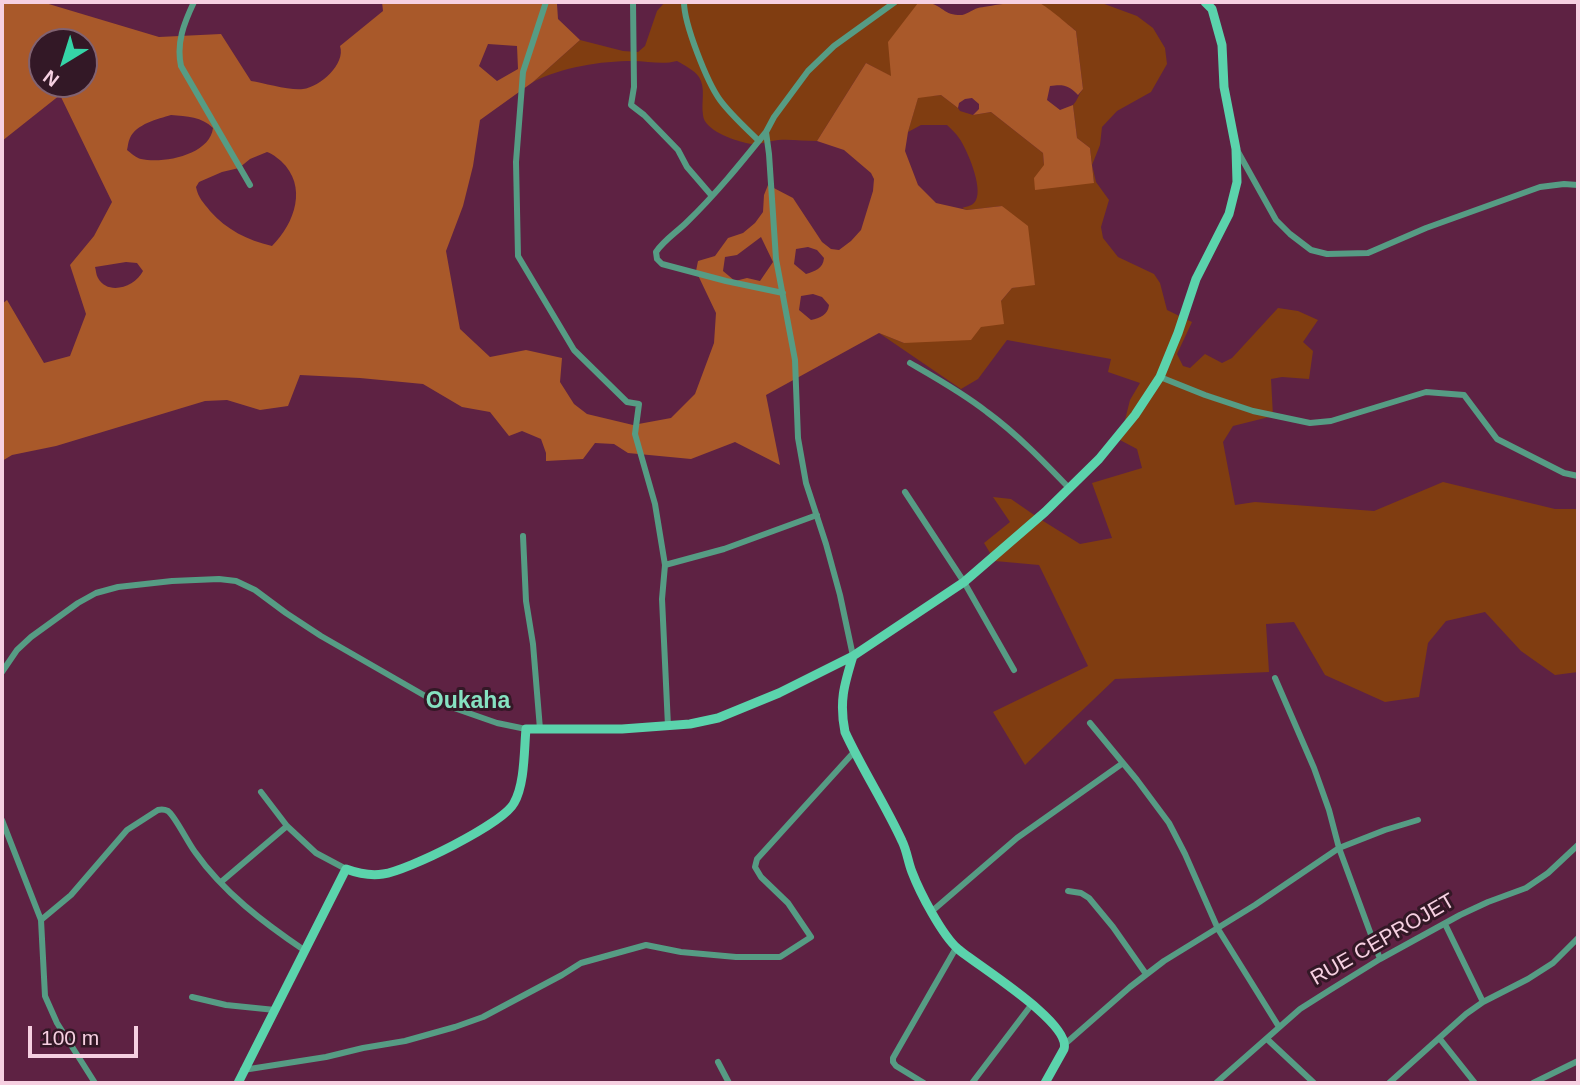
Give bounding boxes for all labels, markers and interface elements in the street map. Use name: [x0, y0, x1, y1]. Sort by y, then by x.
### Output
north arrow: [28, 28, 98, 98]
text: N: [39, 66, 63, 91]
district label: Oukaha: [426, 688, 510, 716]
street label: RUE CEPROJET: [1306, 889, 1460, 991]
scale bar: [32, 1012, 142, 1056]
text: 100 m: [41, 1026, 99, 1049]

